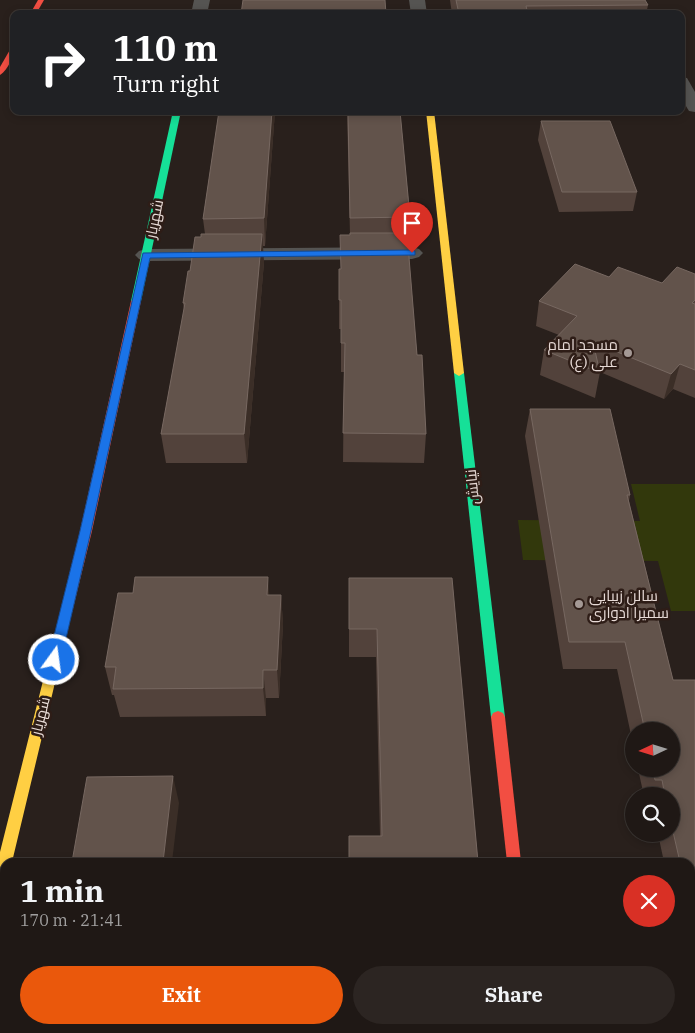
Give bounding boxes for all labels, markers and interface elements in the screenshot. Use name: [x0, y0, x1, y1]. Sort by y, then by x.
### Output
text: 110 m: [113, 25, 218, 71]
icon: right: [30, 30, 95, 95]
text: Turn right: [113, 69, 220, 98]
street label: شهریار: [140, 198, 168, 241]
pin: [391, 202, 433, 253]
icon: arrive: [398, 209, 426, 237]
place label: مسجد امام علی (ع): [547, 335, 618, 373]
marker: مسجد امام علی (ع): [622, 347, 634, 359]
street label: نیایش: [461, 468, 484, 506]
place label: سالن زیبایی سمیرا ادواری: [589, 586, 669, 623]
marker: سالن زیبایی سمیرا ادواری: [573, 598, 585, 610]
position arrow: [27, 633, 79, 685]
street label: شهریار: [26, 695, 55, 739]
north arrow: [625, 722, 680, 778]
map controls: [625, 722, 680, 842]
button: search: [625, 787, 680, 842]
text: 1 min: [20, 871, 104, 910]
button: close: [623, 875, 675, 927]
text: 170 m · 21:41: [20, 910, 123, 930]
button: Exit: [20, 966, 343, 1024]
button: Share: [353, 966, 675, 1024]

